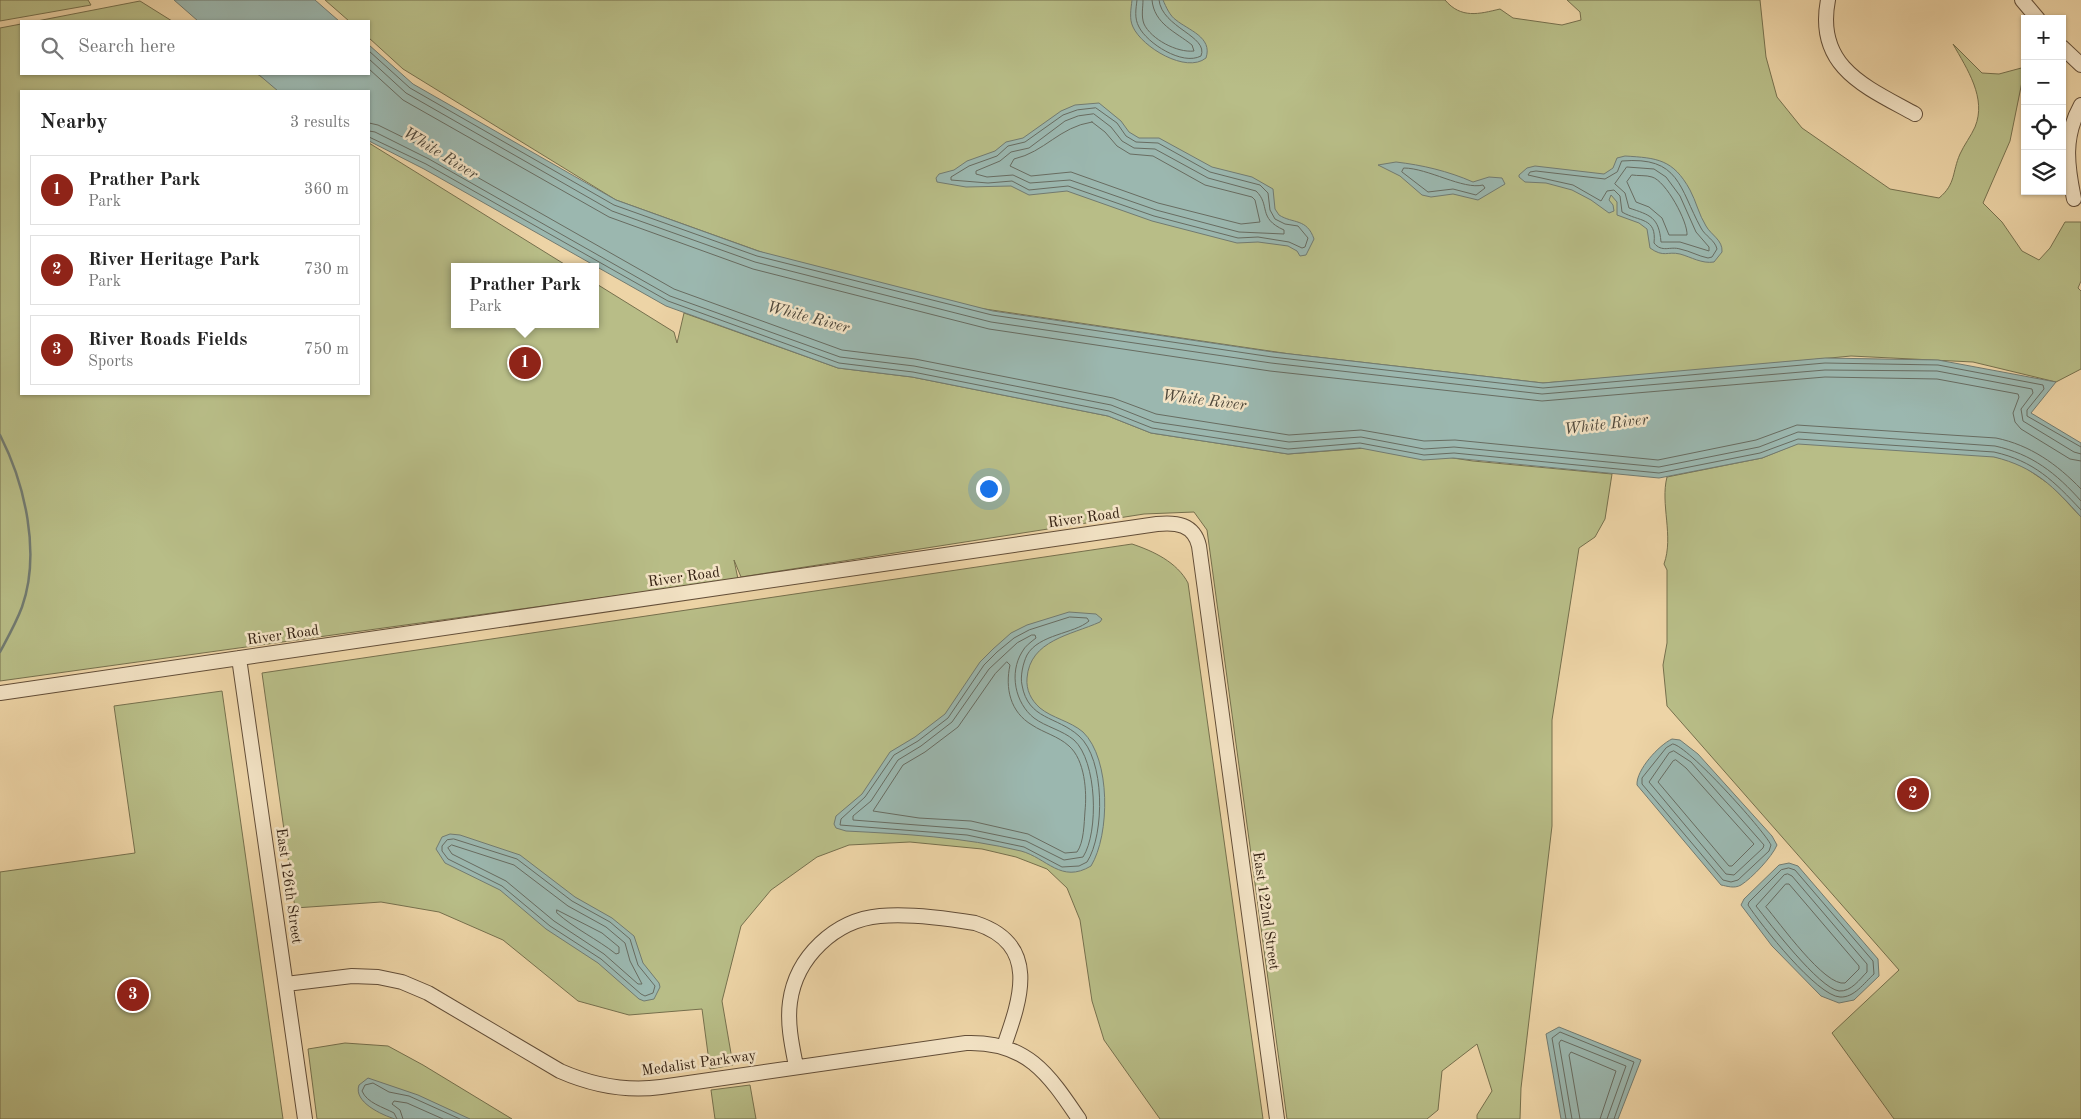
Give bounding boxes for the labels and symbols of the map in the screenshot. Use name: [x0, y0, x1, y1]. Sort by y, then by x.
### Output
water label: White River: [400, 125, 481, 184]
water label: White River: [765, 299, 852, 337]
pin: 1: [509, 344, 541, 382]
water label: White River: [1161, 388, 1248, 414]
water label: White River: [1563, 412, 1650, 438]
your location: [976, 476, 1002, 502]
street label: River Road: [1047, 506, 1121, 531]
street label: River Road: [647, 565, 721, 590]
street label: River Road: [246, 623, 320, 648]
pin: 2: [1897, 775, 1929, 813]
street label: East 126th Street: [272, 827, 304, 945]
street label: East 122nd Street: [1249, 851, 1281, 971]
pin: 3: [117, 976, 149, 1014]
street label: Medalist Parkway: [641, 1048, 758, 1079]

